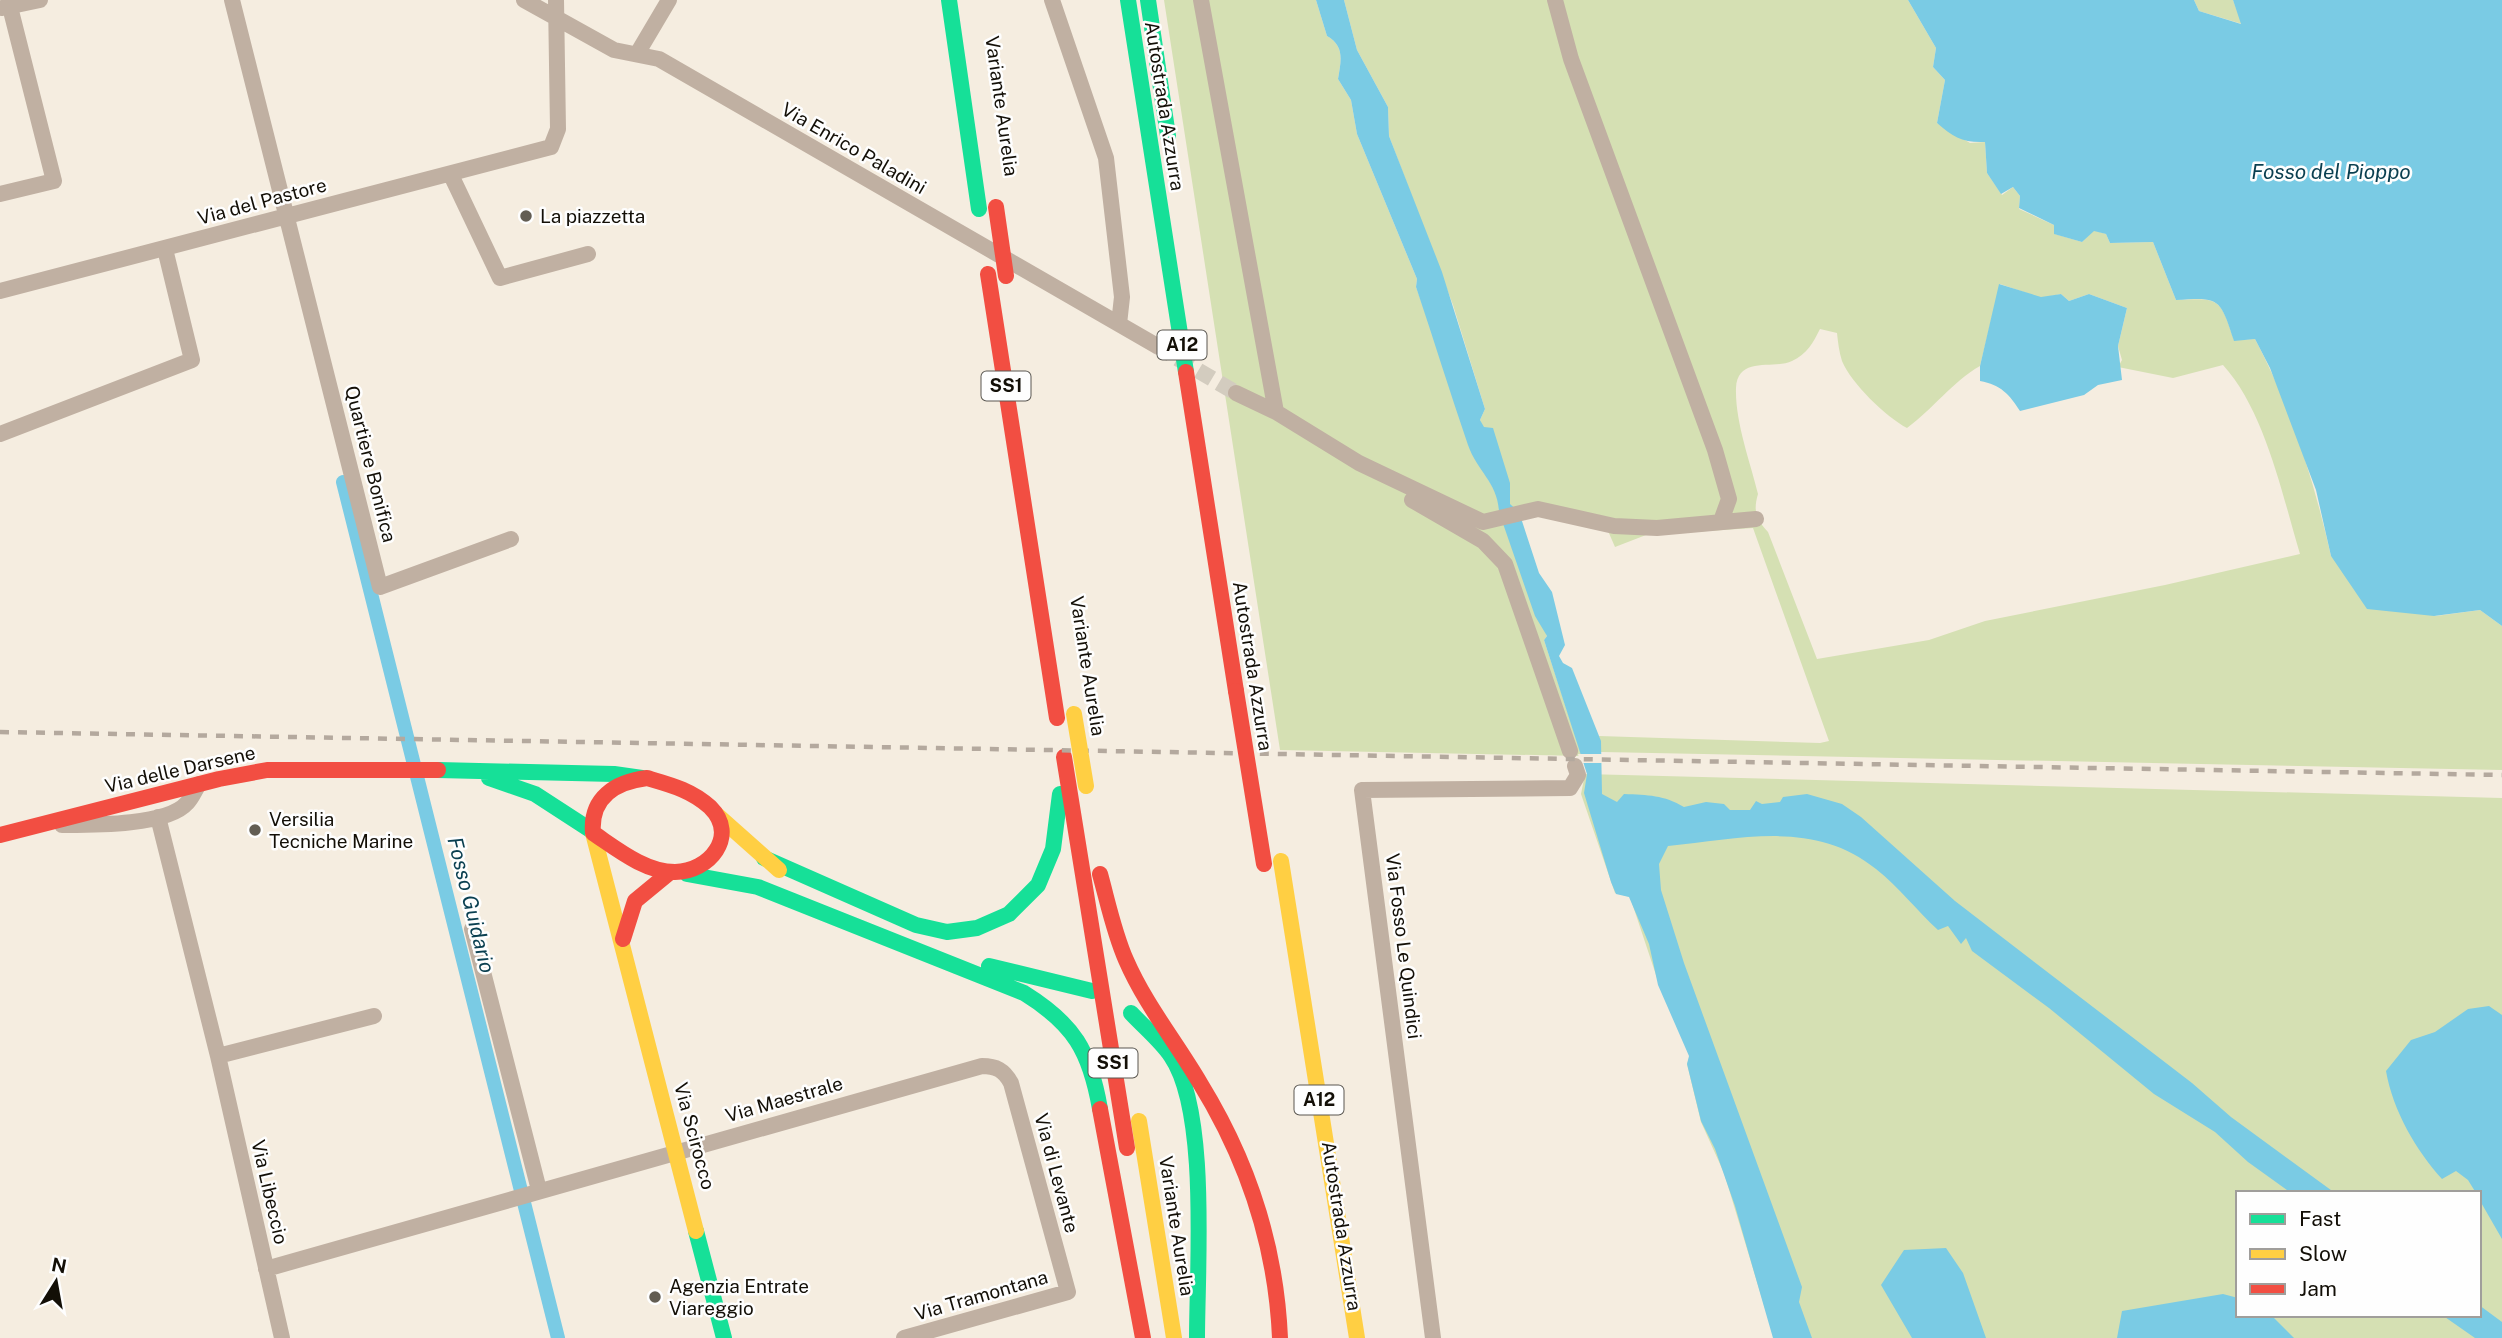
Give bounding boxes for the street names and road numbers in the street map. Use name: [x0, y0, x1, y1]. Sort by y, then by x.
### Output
street label: Autostrada Azzurra: [1141, 20, 1189, 192]
street label: Variante Aurelia: [981, 34, 1023, 178]
street label: Via Enrico Paladini: [778, 98, 930, 198]
street label: Via del Pastore: [195, 173, 329, 229]
road number: A12: [1158, 330, 1206, 360]
road number: SS1: [982, 372, 1030, 400]
street label: Quartiere Bonifica: [341, 384, 401, 544]
street label: Autostrada Azzurra: [1229, 580, 1277, 752]
street label: Variante Aurelia: [1066, 594, 1110, 738]
street label: Via delle Darsene: [103, 741, 257, 797]
street label: Via Fosso Le Quindici: [1382, 852, 1426, 1040]
road number: SS1: [1088, 1048, 1138, 1078]
street label: Via Maestrale: [723, 1072, 845, 1126]
street label: Via Scirocco: [670, 1080, 720, 1192]
road number: A12: [1294, 1086, 1344, 1114]
street label: Via di Levante: [1031, 1111, 1083, 1235]
street label: Via Libeccio: [247, 1138, 293, 1246]
street label: Autostrada Azzurra: [1318, 1140, 1366, 1312]
street label: Variante Aurelia: [1155, 1154, 1199, 1298]
street label: Via Tramontana: [912, 1265, 1050, 1325]

